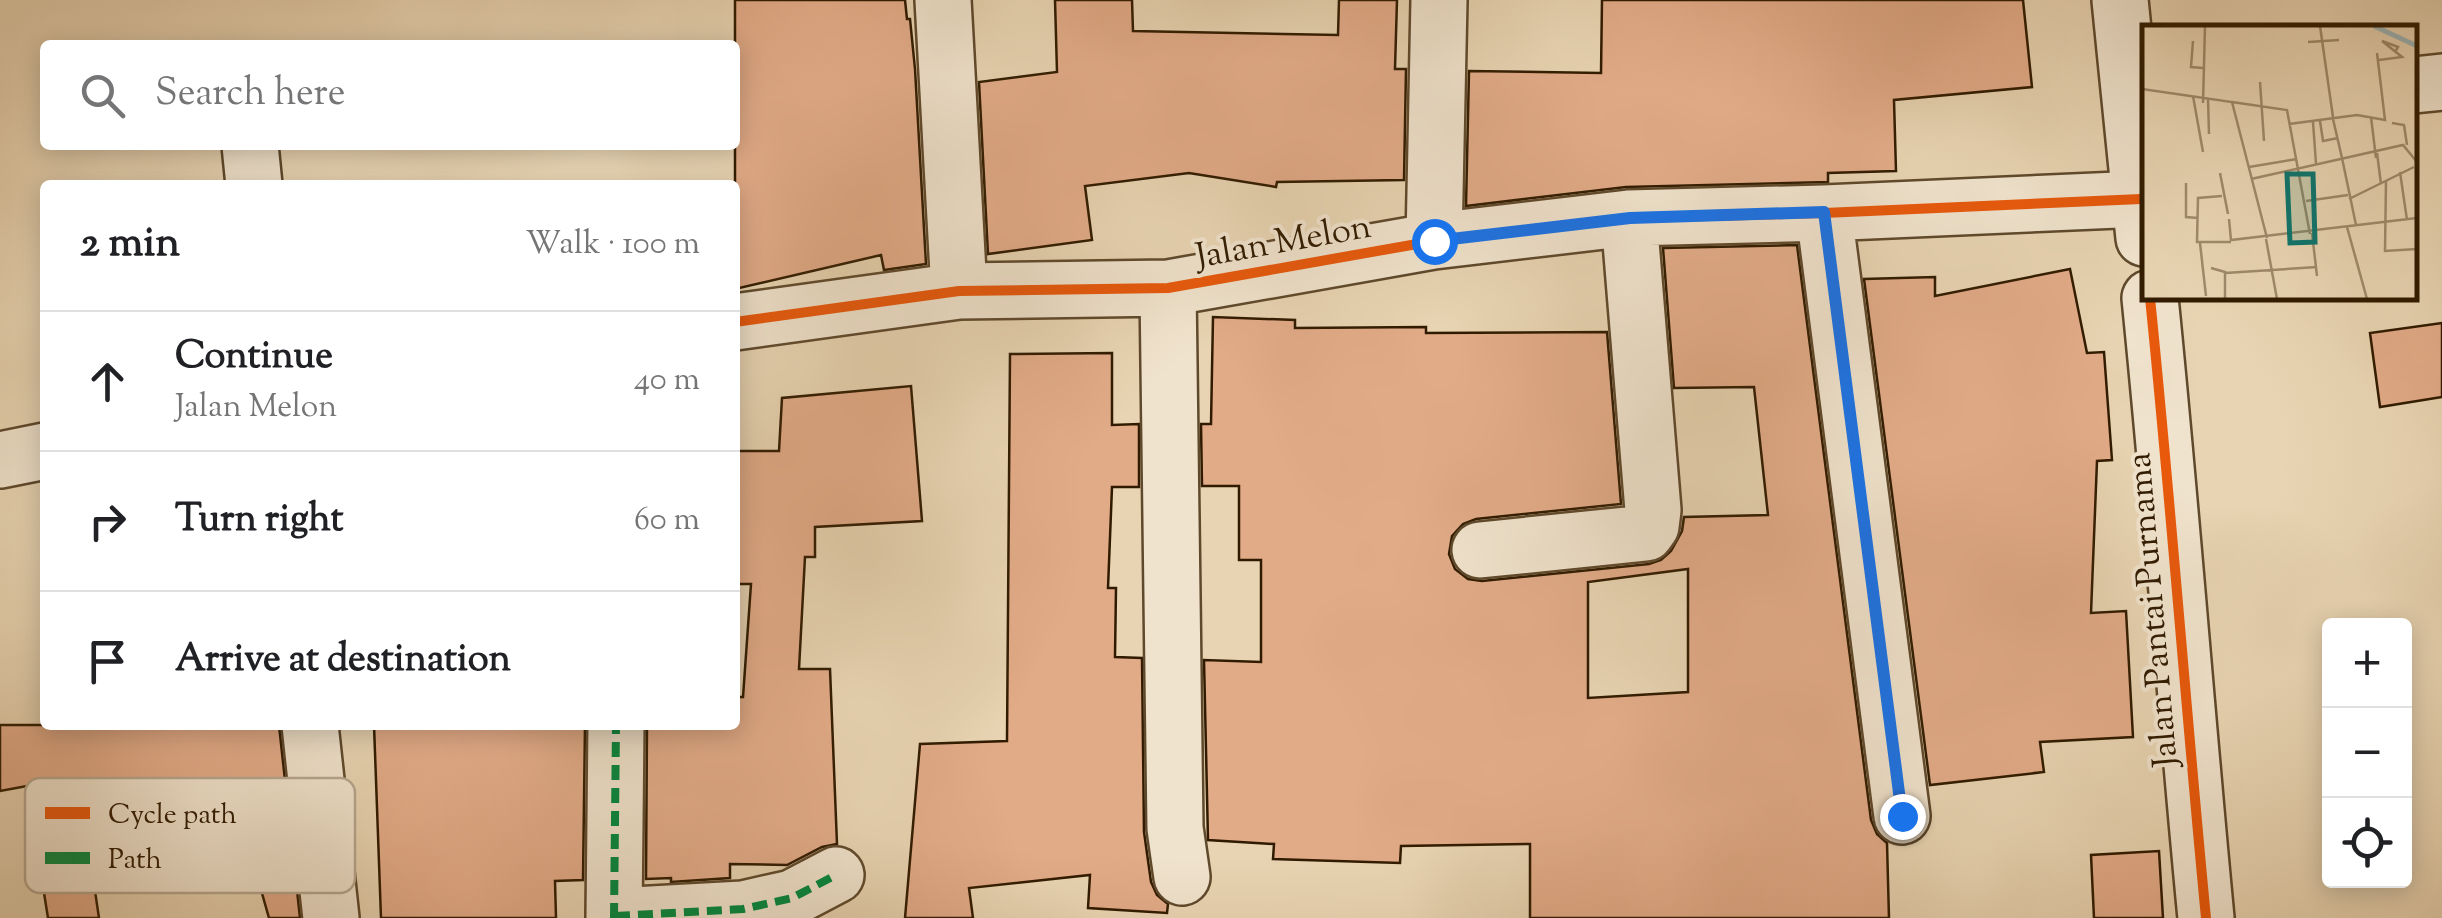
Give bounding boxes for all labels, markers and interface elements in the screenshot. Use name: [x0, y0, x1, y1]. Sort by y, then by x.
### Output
inset map: [2142, 25, 2417, 300]
search box: [40, 40, 740, 150]
icon: search: [75, 68, 130, 123]
text: Search here: [155, 68, 346, 122]
street label: Jalan Melon: [1190, 203, 1375, 284]
text: 2 min: [80, 215, 180, 275]
route start: [1412, 219, 1458, 265]
text: Walk · 100 m: [526, 222, 700, 268]
text: Continue: [175, 331, 333, 385]
icon: ahead: [80, 354, 135, 409]
text: 40 m: [634, 358, 700, 404]
text: Jalan Melon: [175, 385, 337, 431]
street label: Jalan Pantai Purnama: [2115, 450, 2194, 771]
icon: right: [80, 494, 135, 549]
text: Turn right: [175, 494, 343, 548]
text: 60 m: [634, 498, 700, 544]
map controls: [2322, 618, 2412, 888]
button: +: [2322, 618, 2412, 708]
icon: arrive: [80, 634, 135, 689]
text: Arrive at destination: [175, 634, 511, 688]
button: −: [2322, 708, 2412, 798]
legend: [25, 778, 355, 893]
route end: [1880, 794, 1926, 840]
text: Cycle path: [108, 796, 237, 836]
button: locate: [2322, 798, 2412, 888]
text: Path: [108, 841, 162, 881]

